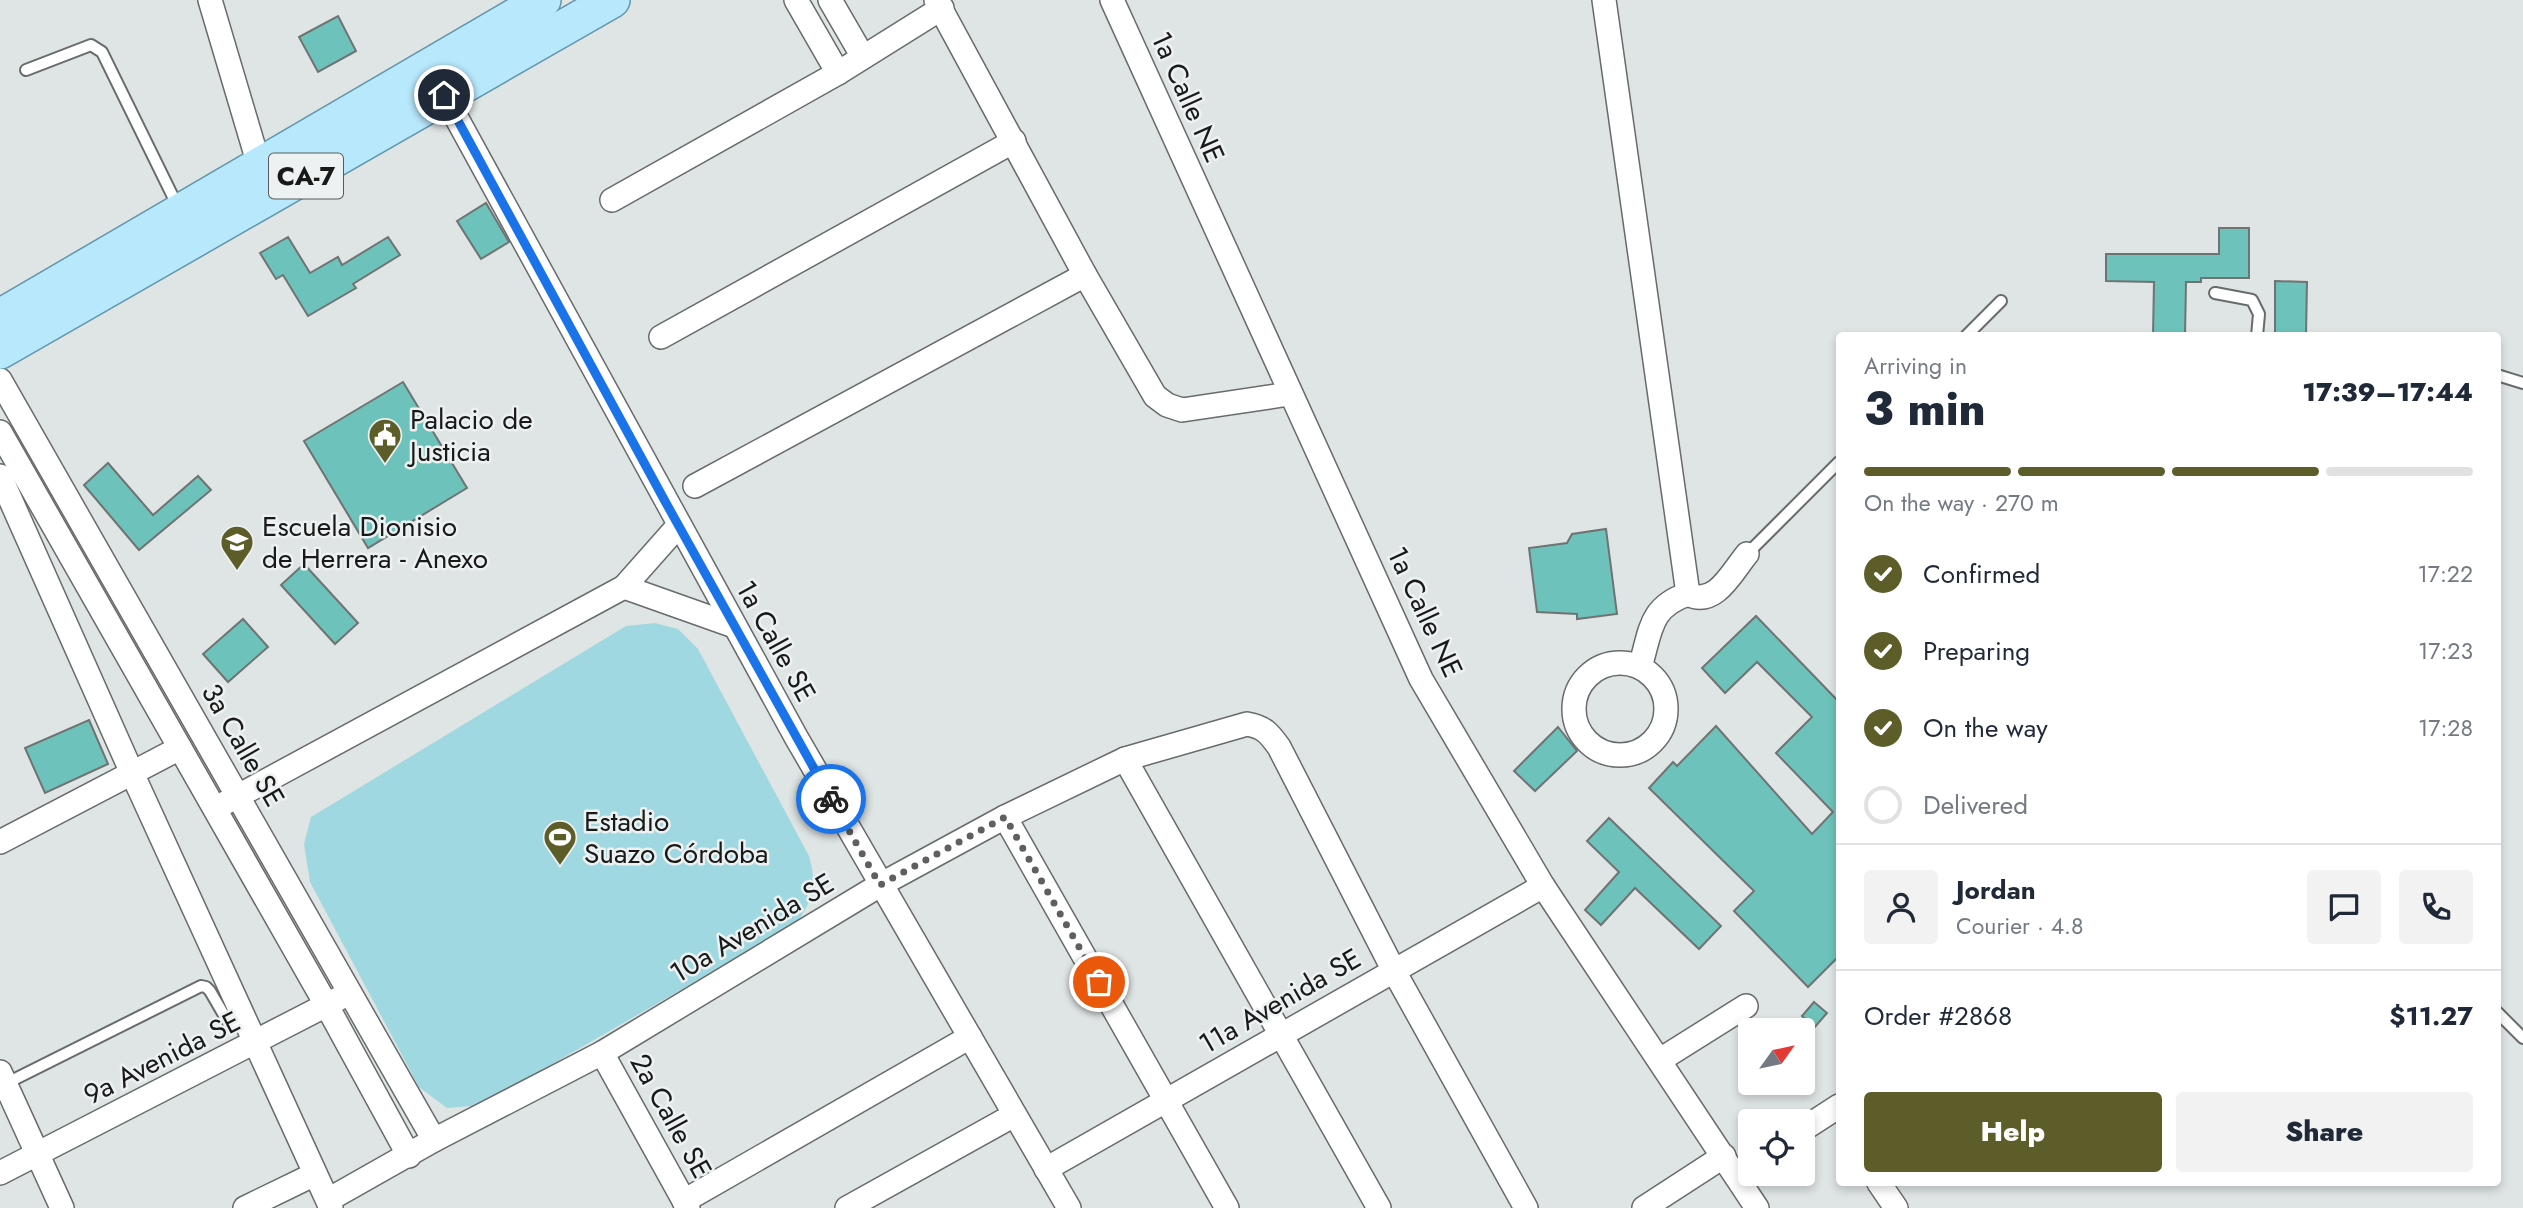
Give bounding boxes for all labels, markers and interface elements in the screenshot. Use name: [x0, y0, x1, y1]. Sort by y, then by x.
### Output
street label: 1a Calle NE: [1141, 25, 1235, 169]
pin: [414, 65, 474, 125]
icon: home: [425, 76, 463, 114]
road number: CA-7: [269, 154, 343, 198]
text: Arriving in: [1864, 349, 1967, 383]
text: 17:39–17:44: [2302, 373, 2473, 411]
text: 3 min: [1864, 376, 1986, 442]
place label: Palacio de Justicia: [406, 399, 533, 472]
public building icon: Palacio de Justicia: [366, 416, 404, 465]
text: On the way · 270 m: [1864, 486, 2059, 520]
place label: Escuela Dionisio de Herrera - Anexo: [262, 506, 488, 579]
school or university icon: Escuela Dionisio de Herrera - Anexo: [218, 523, 256, 572]
street label: 1a Calle NE: [1377, 540, 1473, 684]
icon: check: [1864, 555, 1902, 593]
text: Confirmed: [1923, 555, 2040, 593]
text: 17:22: [2418, 557, 2473, 591]
street label: 1a Calle SE: [726, 573, 826, 709]
icon: check: [1864, 632, 1902, 670]
text: Preparing: [1923, 632, 2030, 670]
text: 17:23: [2418, 634, 2473, 668]
street label: 3a Calle SE: [191, 676, 295, 814]
icon: check: [1864, 709, 1902, 747]
text: On the way: [1923, 709, 2048, 747]
text: 17:28: [2418, 711, 2473, 745]
courier: [796, 764, 866, 834]
icon: bike: [812, 780, 850, 818]
text: Delivered: [1923, 786, 2028, 824]
place label: Estadio Suazo Córdoba: [584, 801, 768, 874]
sports icon: Estadio Suazo Córdoba: [541, 818, 579, 867]
street label: 10a Avenida SE: [662, 863, 842, 993]
button: person: [1864, 870, 1938, 944]
button: chat: [2307, 870, 2381, 944]
button: phone: [2399, 870, 2473, 944]
text: Jordan: [1956, 871, 2036, 909]
text: Courier · 4.8: [1956, 909, 2084, 943]
street label: 11a Avenida SE: [1191, 938, 1369, 1064]
pin: [1069, 952, 1129, 1012]
icon: bag: [1080, 963, 1118, 1001]
text: Order #2868: [1864, 997, 2012, 1035]
text: $11.27: [2389, 997, 2473, 1035]
street label: 9a Avenida SE: [76, 1001, 248, 1115]
north arrow: [1738, 1018, 1815, 1096]
map controls: [1738, 1018, 1815, 1186]
street label: 2a Calle SE: [620, 1046, 722, 1186]
button: Help: [1864, 1092, 2162, 1172]
button: Share: [2176, 1092, 2473, 1172]
button: locate: [1738, 1109, 1815, 1186]

